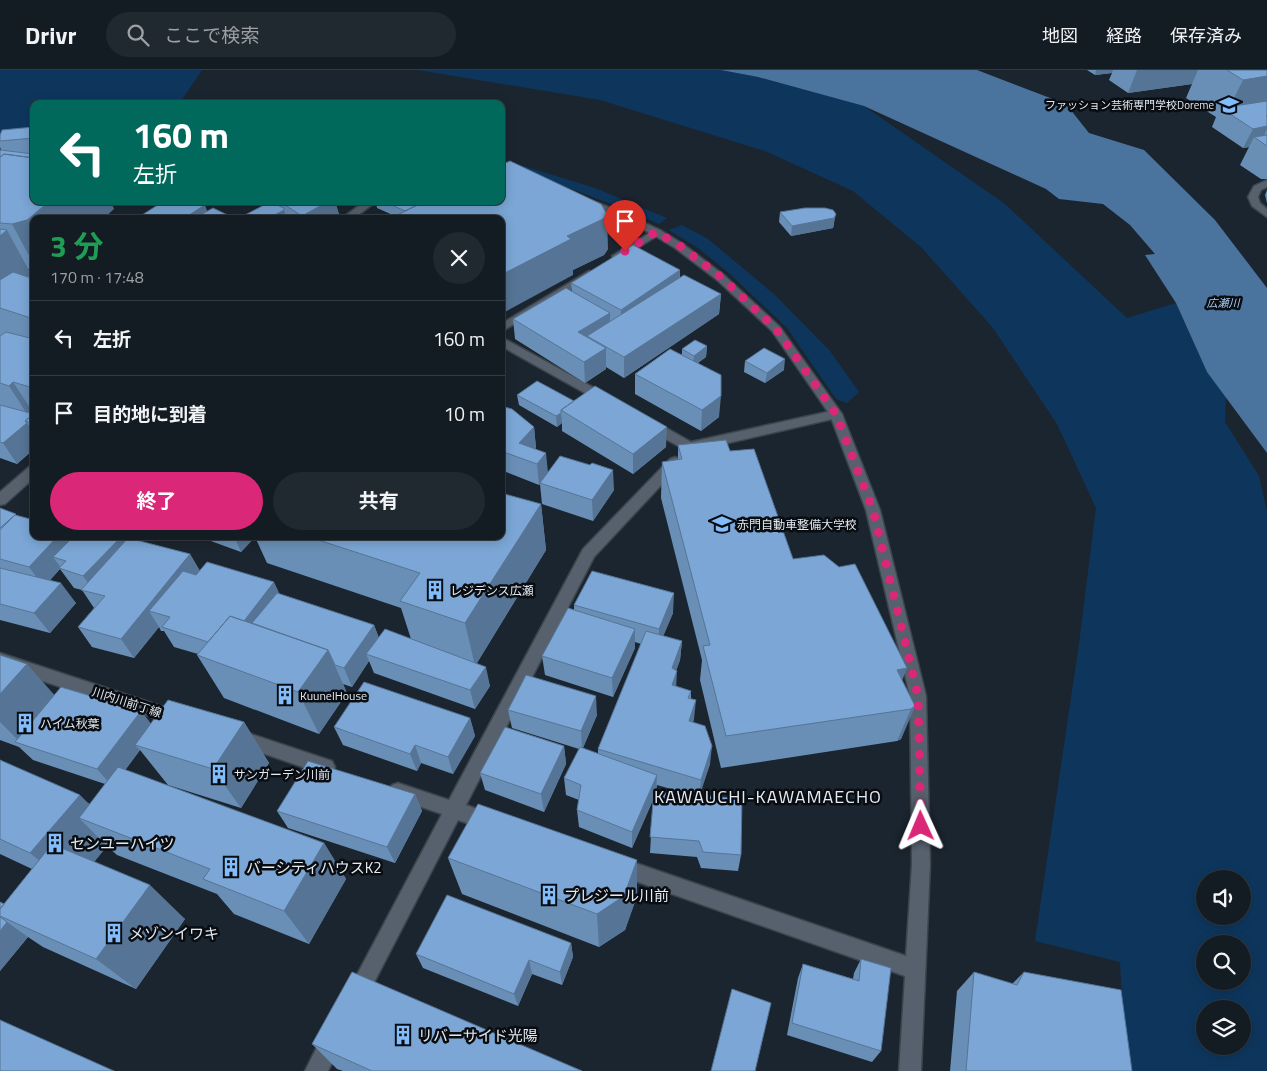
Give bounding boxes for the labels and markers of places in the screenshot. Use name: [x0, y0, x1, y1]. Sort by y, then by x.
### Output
school or university icon: ファッション芸術専門学校Doreme: [1218, 94, 1240, 116]
place label: ファッション芸術専門学校Doreme: [1045, 97, 1214, 113]
pin: [604, 200, 646, 251]
school or university icon: 赤門自動車整備大学校: [711, 513, 733, 535]
place label: 赤門自動車整備大学校: [737, 515, 857, 534]
building icon: レジデンス広瀬: [424, 579, 446, 601]
place label: レジデンス広瀬: [450, 581, 534, 600]
building icon: KuunelHouse: [274, 684, 296, 706]
place label: KuunelHouse: [300, 686, 367, 705]
building icon: ハイム秋葉: [14, 712, 36, 734]
place label: ハイム秋葉: [40, 714, 100, 733]
building icon: サンガーデン川前: [208, 763, 230, 785]
place label: サンガーデン川前: [234, 765, 330, 784]
building icon: センユーハイツ: [44, 832, 66, 854]
place label: センユーハイツ: [70, 832, 174, 855]
building icon: バーシティハウスK2: [220, 856, 242, 878]
place label: バーシティハウスK2: [246, 856, 382, 879]
building icon: プレジール川前: [538, 884, 560, 906]
place label: プレジール川前: [564, 884, 669, 907]
building icon: メゾンイワキ: [103, 922, 125, 944]
place label: メゾンイワキ: [129, 922, 219, 945]
building icon: リバーサイド光陽: [392, 1024, 414, 1046]
place label: リバーサイド光陽: [418, 1024, 538, 1047]

